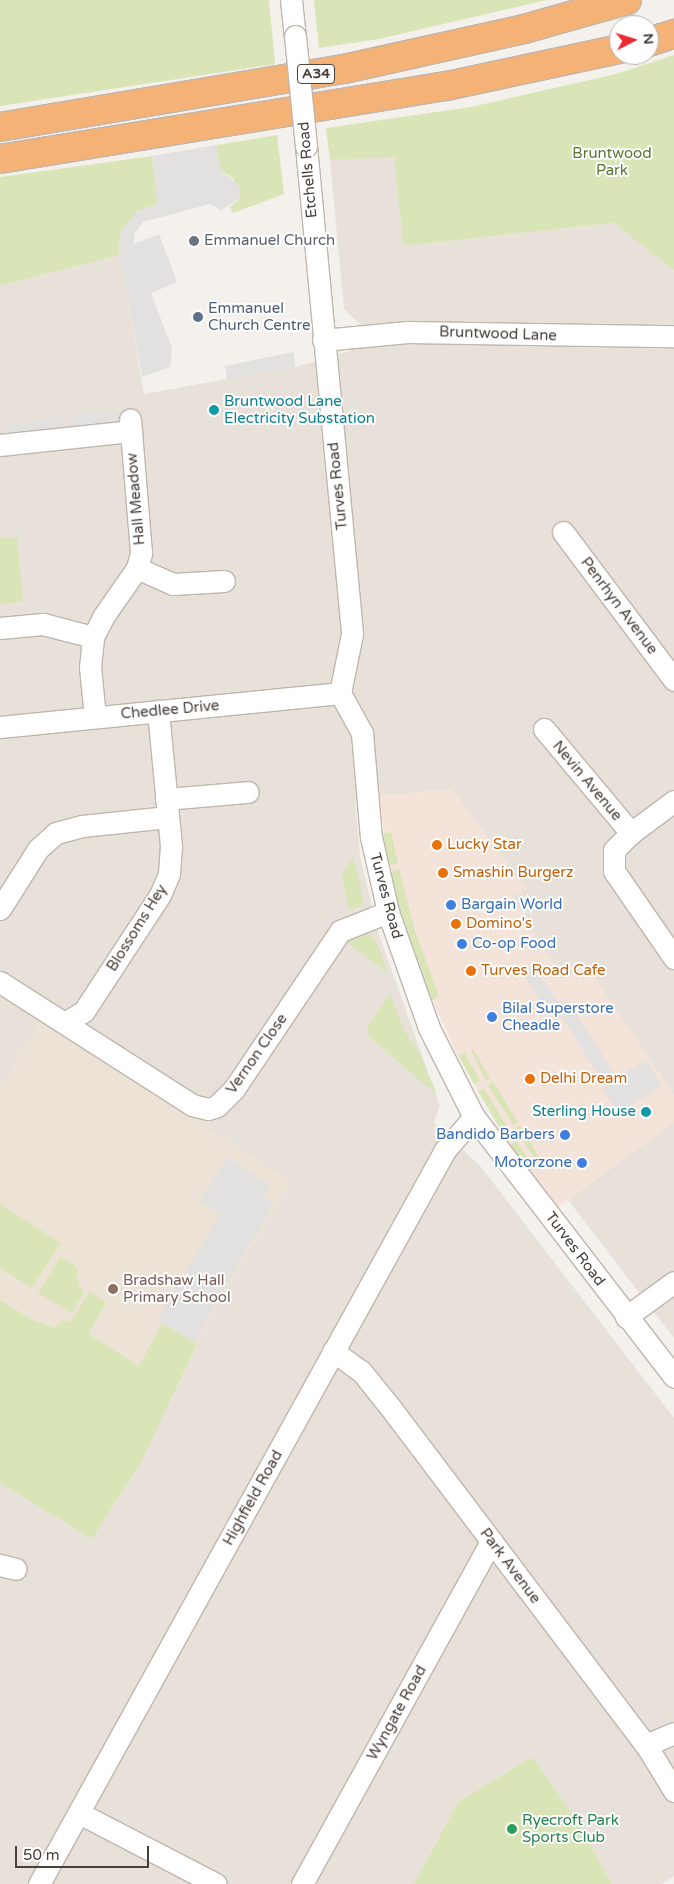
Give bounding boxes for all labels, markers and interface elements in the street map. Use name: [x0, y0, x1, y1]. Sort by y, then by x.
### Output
north arrow: [609, 15, 659, 65]
text: N: [639, 32, 657, 45]
road number: A34: [296, 62, 336, 86]
street label: Etchells Road: [295, 121, 321, 219]
park label: Bruntwood Park: [572, 144, 652, 179]
place label: Emmanuel Church: [204, 232, 335, 250]
marker: Emmanuel Church: [188, 235, 200, 247]
place label: Emmanuel Church Centre: [208, 299, 311, 334]
marker: Emmanuel Church Centre: [192, 311, 204, 323]
street label: Bruntwood Lane: [439, 323, 557, 345]
place label: Bruntwood Lane Electricity Substation: [224, 392, 375, 427]
marker: Bruntwood Lane Electricity Substation: [208, 404, 220, 416]
street label: Turves Road: [324, 441, 352, 531]
street label: Hall Meadow: [123, 452, 149, 546]
street label: Penrhyn Avenue: [577, 554, 661, 658]
street label: Chedlee Drive: [120, 697, 220, 723]
street label: Nevin Avenue: [548, 737, 626, 825]
place label: Lucky Star: [447, 836, 522, 854]
marker: Lucky Star: [431, 839, 443, 851]
street label: Turves Road: [366, 851, 406, 941]
place label: Smashin Burgerz: [453, 864, 574, 882]
marker: Smashin Burgerz: [437, 867, 449, 879]
street label: Blossoms Hey: [103, 881, 171, 975]
place label: Bargain World: [461, 896, 563, 914]
marker: Bargain World: [445, 899, 457, 911]
place label: Domino's: [466, 915, 532, 933]
marker: Domino's: [450, 918, 462, 930]
place label: Co-op Food: [472, 935, 556, 953]
marker: Co-op Food: [456, 938, 468, 950]
place label: Turves Road Cafe: [481, 962, 606, 980]
marker: Turves Road Cafe: [465, 965, 477, 977]
place label: Bilal Superstore Cheadle: [502, 999, 614, 1034]
street label: Vernon Close: [223, 1010, 291, 1098]
marker: Bilal Superstore Cheadle: [486, 1011, 498, 1023]
place label: Delhi Dream: [540, 1070, 627, 1088]
marker: Delhi Dream: [524, 1073, 536, 1085]
place label: Sterling House: [532, 1103, 636, 1121]
marker: Sterling House: [640, 1106, 652, 1118]
place label: Bandido Barbers: [436, 1126, 555, 1144]
marker: Bandido Barbers: [559, 1129, 571, 1141]
place label: Motorzone: [494, 1154, 572, 1172]
marker: Motorzone: [576, 1157, 588, 1169]
street label: Turves Road: [541, 1208, 609, 1290]
place label: Bradshaw Hall Primary School: [123, 1271, 231, 1306]
marker: Bradshaw Hall Primary School: [107, 1283, 119, 1295]
street label: Highfield Road: [219, 1447, 287, 1549]
street label: Park Avenue: [476, 1525, 544, 1607]
street label: Wyngate Road: [364, 1662, 430, 1764]
place label: Ryecroft Park Sports Club: [522, 1811, 619, 1846]
marker: Ryecroft Park Sports Club: [506, 1823, 518, 1835]
scale bar: [18, 1836, 151, 1868]
text: 50 m: [23, 1846, 60, 1864]

